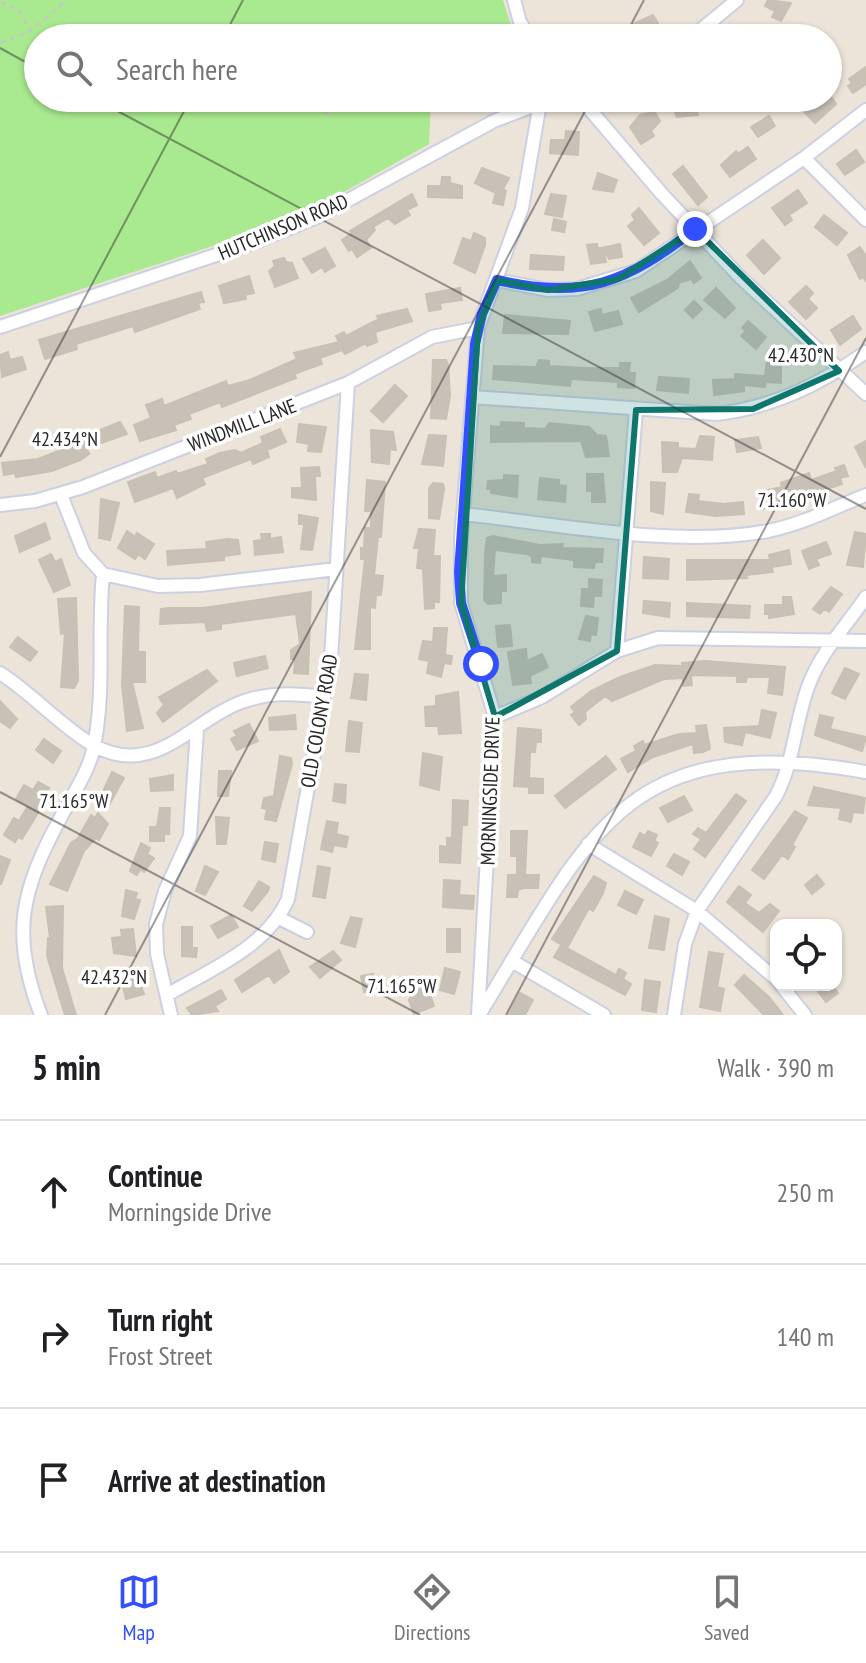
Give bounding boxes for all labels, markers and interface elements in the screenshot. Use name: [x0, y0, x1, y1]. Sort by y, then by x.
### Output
search box: [24, 24, 842, 112]
icon: search: [52, 46, 96, 90]
text: Search here: [116, 49, 238, 88]
street label: HUTCHINSON ROAD: [214, 188, 352, 266]
route end: [677, 211, 713, 247]
text: 42.430°N: [768, 342, 834, 368]
street label: WINDMILL LANE: [184, 392, 300, 458]
text: 42.434°N: [32, 426, 98, 452]
text: 71.160°W: [758, 487, 827, 513]
route start: [463, 646, 499, 682]
street label: OLD COLONY ROAD: [294, 652, 344, 790]
street label: MORNINGSIDE DRIVE: [474, 716, 506, 866]
text: 71.165°W: [40, 788, 109, 814]
map controls: [770, 919, 842, 991]
button: locate: [770, 919, 842, 991]
text: 42.432°N: [81, 964, 147, 990]
text: 71.165°W: [368, 973, 437, 999]
text: 5 min: [32, 1045, 101, 1089]
text: Walk · 390 m: [717, 1051, 834, 1084]
text: Continue: [108, 1156, 203, 1195]
icon: ahead: [32, 1170, 76, 1214]
text: 250 m: [776, 1176, 834, 1209]
text: Morningside Drive: [108, 1195, 272, 1228]
text: Turn right: [108, 1300, 212, 1339]
icon: right: [32, 1314, 76, 1358]
text: 140 m: [776, 1320, 834, 1353]
text: Frost Street: [108, 1339, 212, 1372]
icon: arrive: [32, 1458, 76, 1502]
text: Arrive at destination: [108, 1461, 326, 1500]
tab: Map: [117, 1570, 161, 1646]
tab: Directions: [394, 1570, 471, 1646]
tab: Saved: [704, 1570, 749, 1646]

